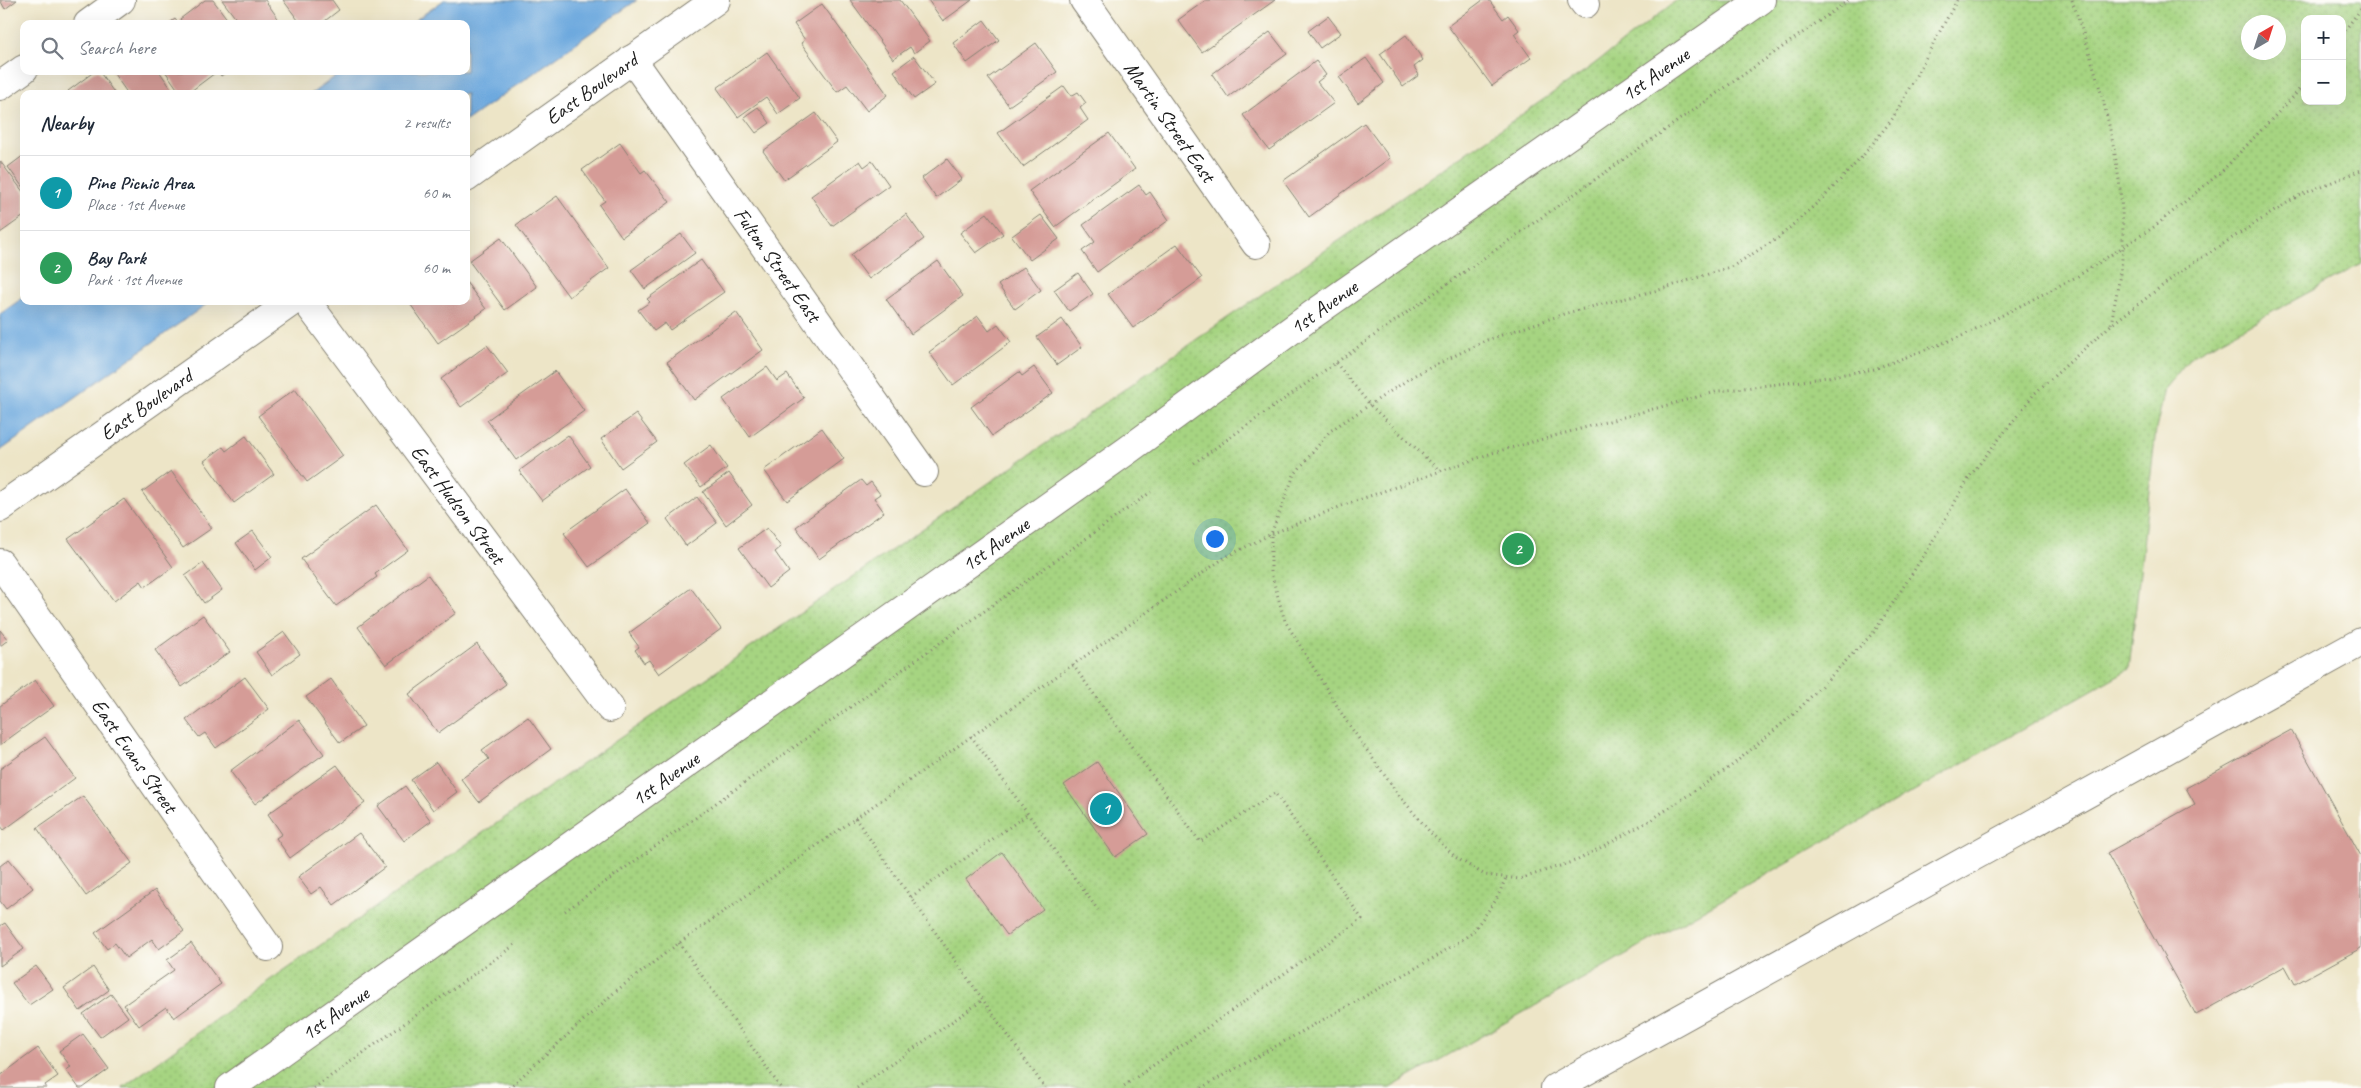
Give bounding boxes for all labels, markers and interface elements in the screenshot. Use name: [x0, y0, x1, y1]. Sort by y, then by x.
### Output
north arrow: [2241, 15, 2286, 60]
map controls: [2301, 15, 2346, 105]
button: +: [2301, 15, 2346, 60]
search box: [20, 20, 470, 75]
icon: search: [38, 34, 66, 62]
text: Search here: [78, 36, 155, 60]
street label: 1st Avenue: [1616, 41, 1695, 107]
street label: East Boulevard: [540, 45, 645, 130]
street label: Martin Street East: [1118, 56, 1223, 189]
button: −: [2301, 60, 2346, 105]
text: Nearby: [40, 110, 93, 136]
text: 2 results: [403, 113, 450, 133]
text: Pine Picnic Area: [87, 171, 194, 195]
text: 1: [52, 183, 60, 203]
text: 60 m: [423, 183, 450, 203]
text: Place · 1st Avenue: [87, 195, 185, 215]
street label: Fulton Street East: [728, 202, 828, 329]
text: Bay Park: [87, 246, 146, 270]
text: 2: [52, 258, 60, 278]
text: 60 m: [423, 258, 450, 278]
text: Park · 1st Avenue: [87, 270, 182, 290]
street label: 1st Avenue: [1285, 273, 1364, 340]
street label: East Boulevard: [95, 362, 200, 446]
street label: East Hudson Street: [405, 440, 512, 571]
street label: 1st Avenue: [957, 511, 1035, 577]
your location: [1202, 526, 1228, 552]
pin: 2: [1502, 530, 1534, 568]
street label: East Evans Street: [86, 694, 184, 819]
street label: 1st Avenue: [626, 745, 705, 812]
pin: 1: [1090, 790, 1122, 828]
street label: 1st Avenue: [296, 980, 375, 1046]

